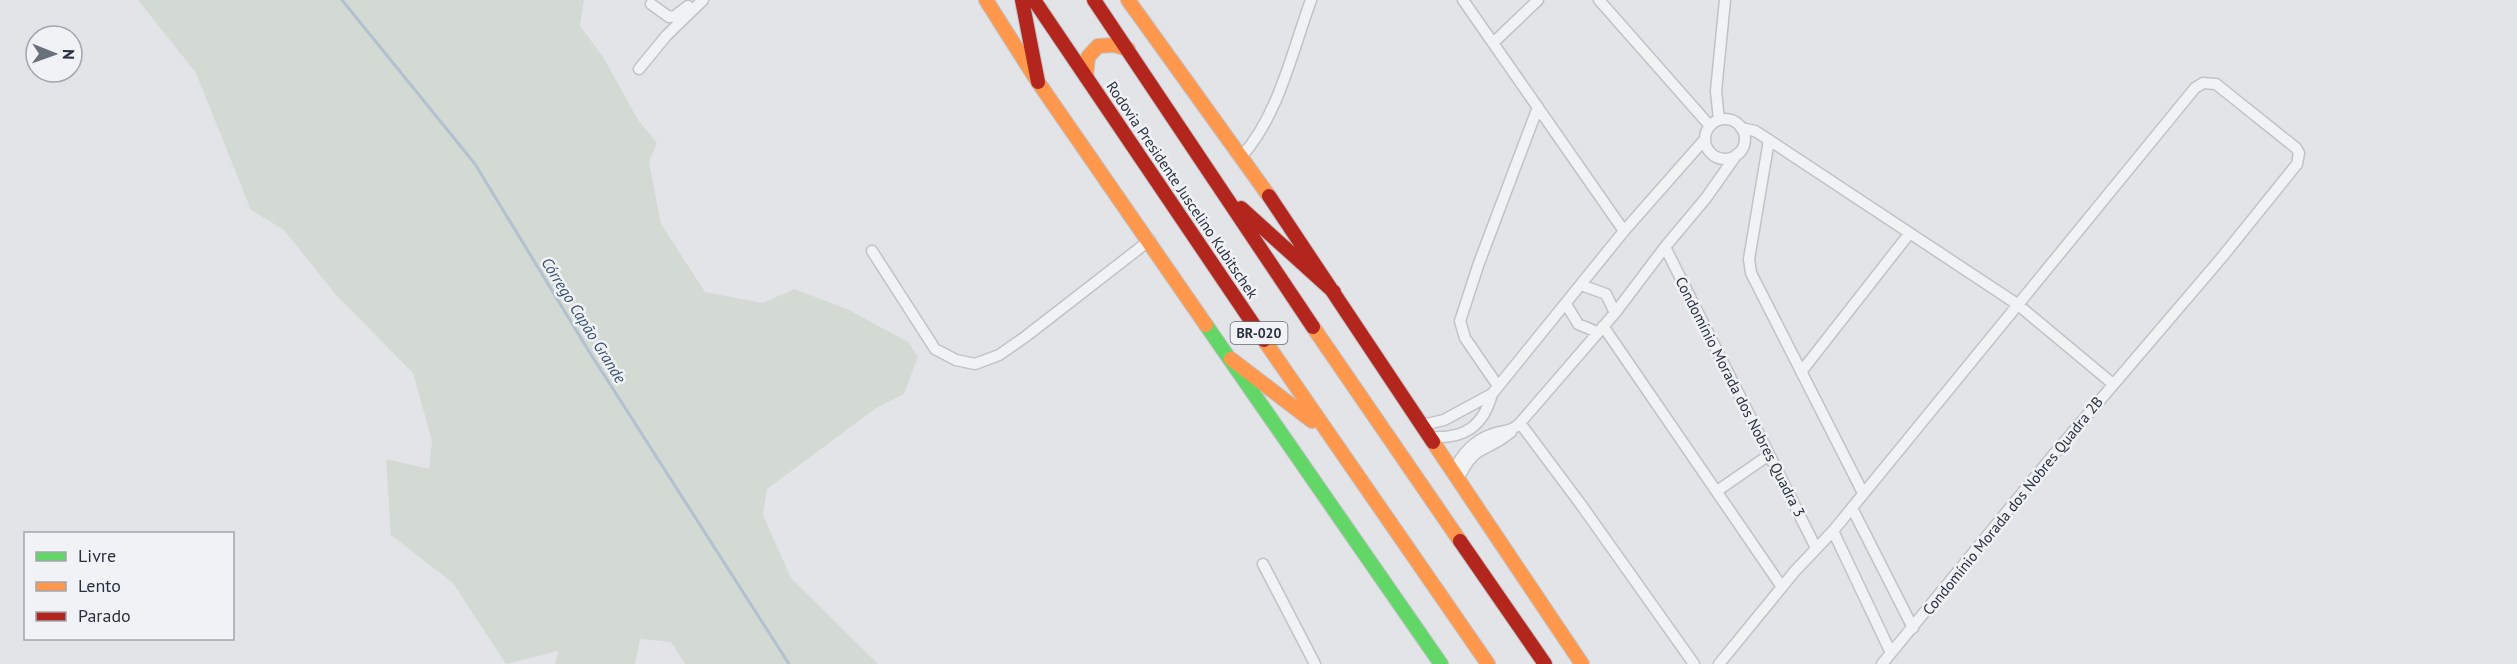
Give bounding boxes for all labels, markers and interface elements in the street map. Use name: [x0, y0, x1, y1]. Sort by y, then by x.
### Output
north arrow: [24, 24, 84, 84]
text: N: [59, 49, 79, 60]
street label: Rodovia Presidente Juscelino Kubitschek: [1102, 78, 1263, 303]
water label: Córrego Capão Grande: [537, 253, 631, 387]
street label: Condomínio Morada dos Nobres Quadra 3: [1671, 273, 1810, 520]
road number: BR-020: [1230, 322, 1288, 344]
street label: Condomínio Morada dos Nobres Quadra 2B: [1918, 393, 2107, 619]
legend: [24, 532, 234, 640]
text: Livre: [78, 544, 116, 567]
text: Lento: [78, 574, 121, 597]
text: Parado: [78, 604, 131, 627]

